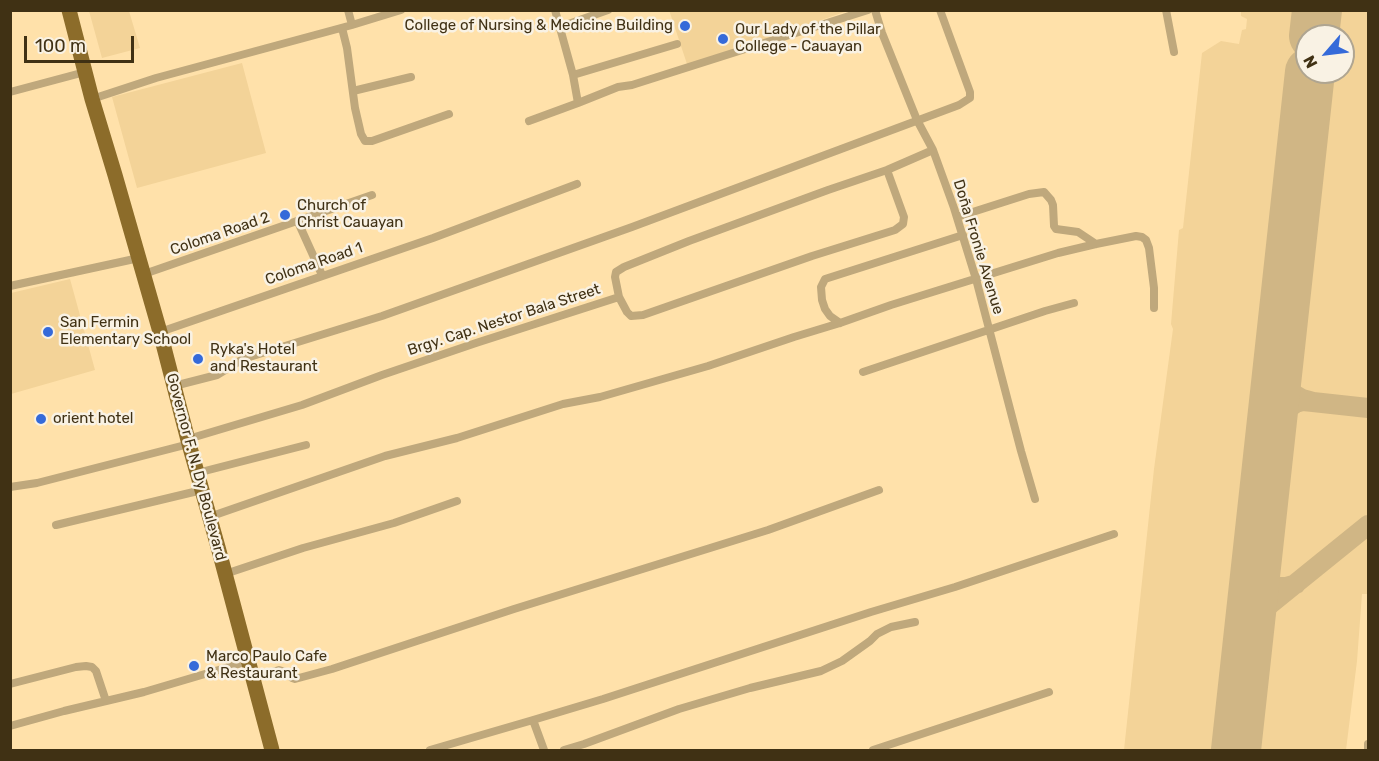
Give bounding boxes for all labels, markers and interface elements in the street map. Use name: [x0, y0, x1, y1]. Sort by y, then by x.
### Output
place label: College of Nursing & Medicine Building: [405, 17, 673, 35]
marker: College of Nursing & Medicine Building: [678, 19, 692, 33]
place label: Our Lady of the Pillar College - Cauayan: [735, 21, 881, 56]
scale bar: [27, 24, 136, 62]
north arrow: [1295, 24, 1355, 84]
marker: Our Lady of the Pillar College - Cauayan: [716, 32, 730, 46]
text: 100 m: [35, 35, 86, 57]
text: N: [1299, 52, 1322, 71]
street label: Doña Fronie Avenue: [949, 177, 1007, 317]
place label: Church of Christ Cauayan: [297, 197, 403, 232]
marker: Church of Christ Cauayan: [278, 208, 292, 222]
street label: Coloma Road 2: [168, 209, 272, 259]
street label: Coloma Road 1: [263, 239, 365, 289]
street label: Brgy. Cap. Nestor Bala Street: [405, 280, 603, 360]
place label: San Fermin Elementary School: [60, 314, 191, 349]
marker: San Fermin Elementary School: [41, 325, 55, 339]
place label: Ryka's Hotel and Restaurant: [210, 341, 318, 376]
marker: Ryka's Hotel and Restaurant: [191, 352, 205, 366]
street label: Governor F. N. Dy Boulevard: [162, 371, 230, 563]
place label: orient hotel: [53, 410, 133, 428]
marker: orient hotel: [34, 412, 48, 426]
place label: Marco Paulo Cafe & Restaurant: [206, 648, 327, 683]
marker: Marco Paulo Cafe & Restaurant: [187, 659, 201, 673]

